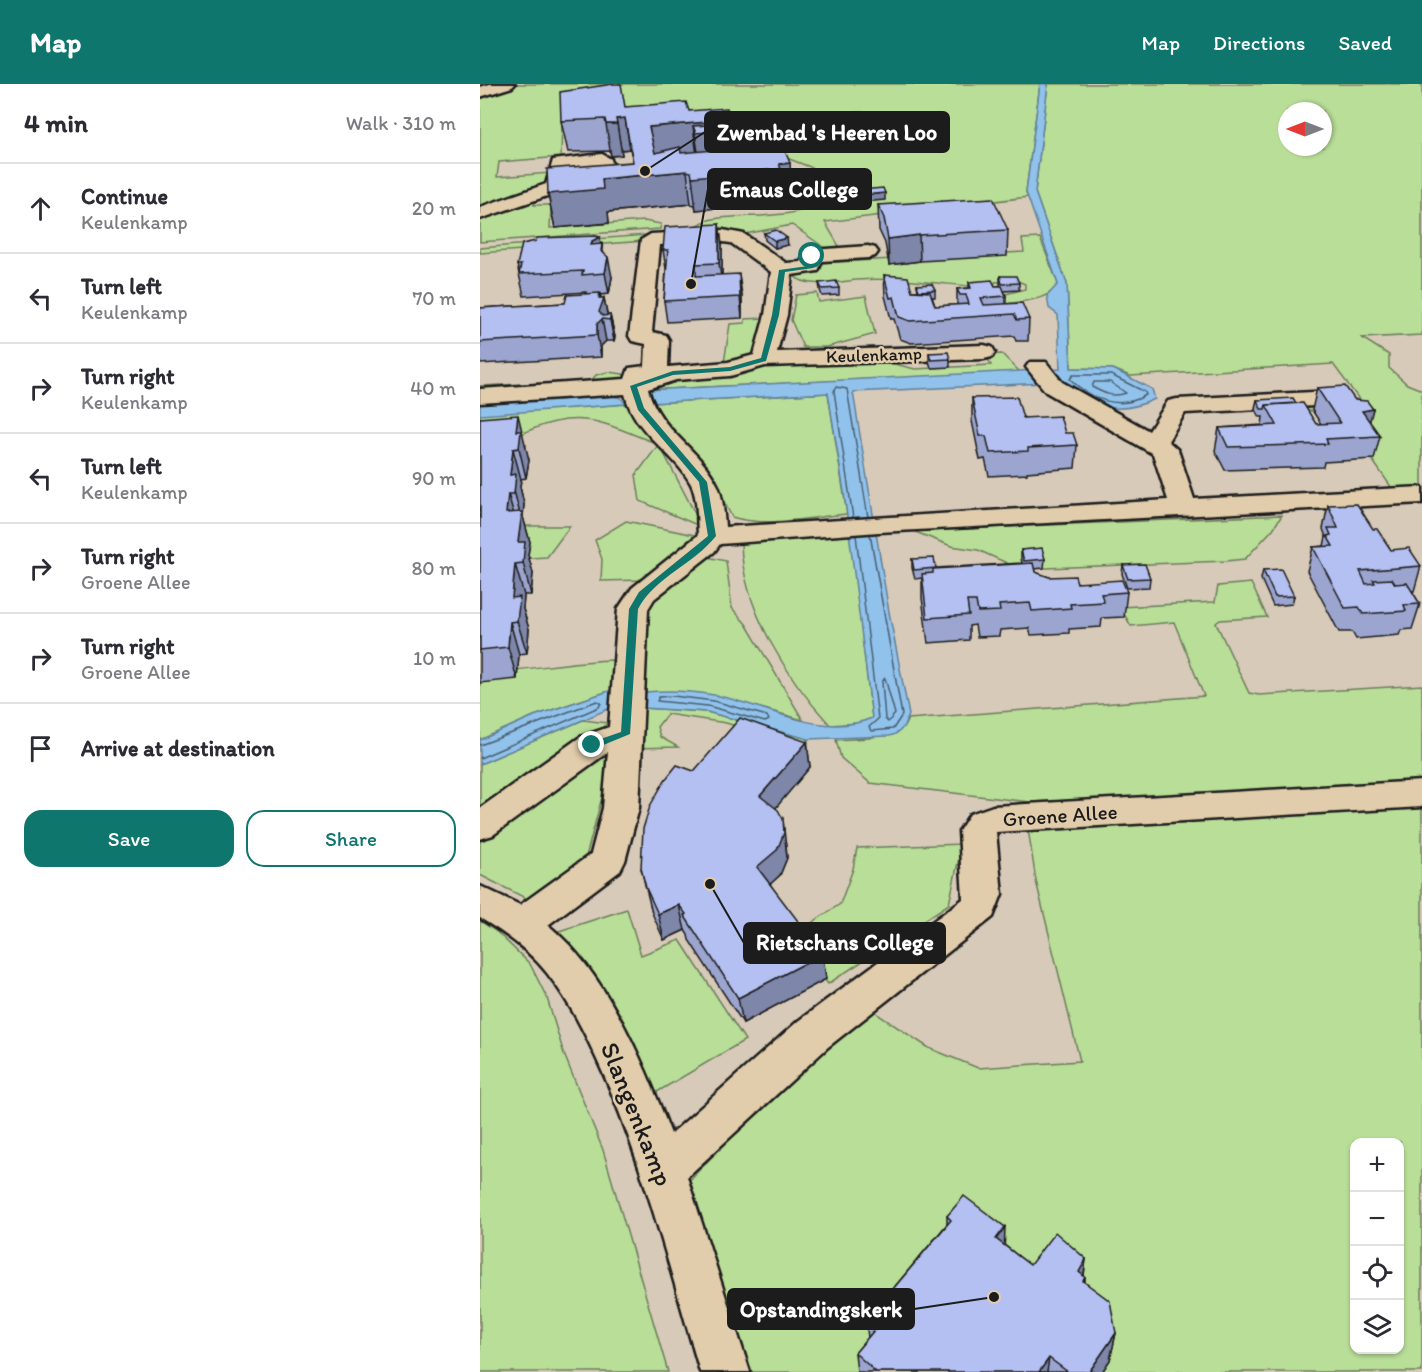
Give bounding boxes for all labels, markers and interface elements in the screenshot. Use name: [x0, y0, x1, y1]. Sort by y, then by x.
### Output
text: Map: [30, 25, 81, 59]
text: Map: [1142, 30, 1180, 55]
text: Directions: [1213, 30, 1305, 55]
text: Saved: [1338, 30, 1392, 55]
north arrow: [1278, 102, 1332, 156]
text: 4 min: [24, 107, 88, 139]
text: Walk · 310 m: [346, 111, 456, 135]
callout: Zwembad 's Heeren Loo: [705, 112, 949, 152]
text: Zwembad 's Heeren Loo: [717, 119, 937, 146]
callout: Emaus College: [708, 169, 871, 209]
text: Emaus College: [720, 176, 858, 203]
text: Continue: [81, 183, 168, 210]
icon: ahead: [24, 192, 57, 225]
text: 20 m: [412, 196, 456, 220]
text: Keulenkamp: [81, 210, 188, 234]
route start: [798, 242, 824, 268]
text: Turn left: [81, 273, 162, 300]
icon: left: [24, 282, 57, 315]
text: 70 m: [412, 286, 456, 310]
text: Keulenkamp: [81, 300, 188, 324]
street label: Keulenkamp: [826, 342, 922, 368]
text: Turn right: [81, 363, 175, 390]
icon: right: [24, 372, 57, 405]
text: 40 m: [410, 376, 456, 400]
text: Keulenkamp: [81, 390, 188, 414]
text: Turn left: [81, 453, 162, 480]
icon: left: [24, 462, 57, 495]
text: 90 m: [412, 466, 456, 490]
text: Keulenkamp: [81, 480, 188, 504]
text: Turn right: [81, 543, 175, 570]
icon: right: [24, 552, 57, 585]
text: 80 m: [411, 556, 456, 580]
text: Groene Allee: [81, 570, 190, 594]
text: Turn right: [81, 633, 175, 660]
icon: right: [24, 642, 57, 675]
text: 10 m: [413, 646, 456, 670]
text: Groene Allee: [81, 660, 190, 684]
route end: [578, 731, 604, 757]
icon: arrive: [24, 732, 57, 765]
text: Arrive at destination: [81, 735, 275, 762]
street label: Groene Allee: [1002, 799, 1118, 831]
button: Save: [24, 810, 234, 867]
button: Share: [246, 810, 456, 867]
callout: Rietschans College: [744, 923, 945, 963]
text: Rietschans College: [756, 929, 934, 956]
street label: Slangenkamp: [594, 1037, 680, 1191]
map controls: [1350, 1138, 1404, 1354]
button: +: [1350, 1138, 1404, 1192]
button: −: [1350, 1192, 1404, 1246]
button: locate: [1350, 1246, 1404, 1300]
callout: Opstandingskerk: [728, 1289, 914, 1329]
text: Opstandingskerk: [740, 1296, 903, 1323]
button: layers: [1350, 1300, 1404, 1354]

